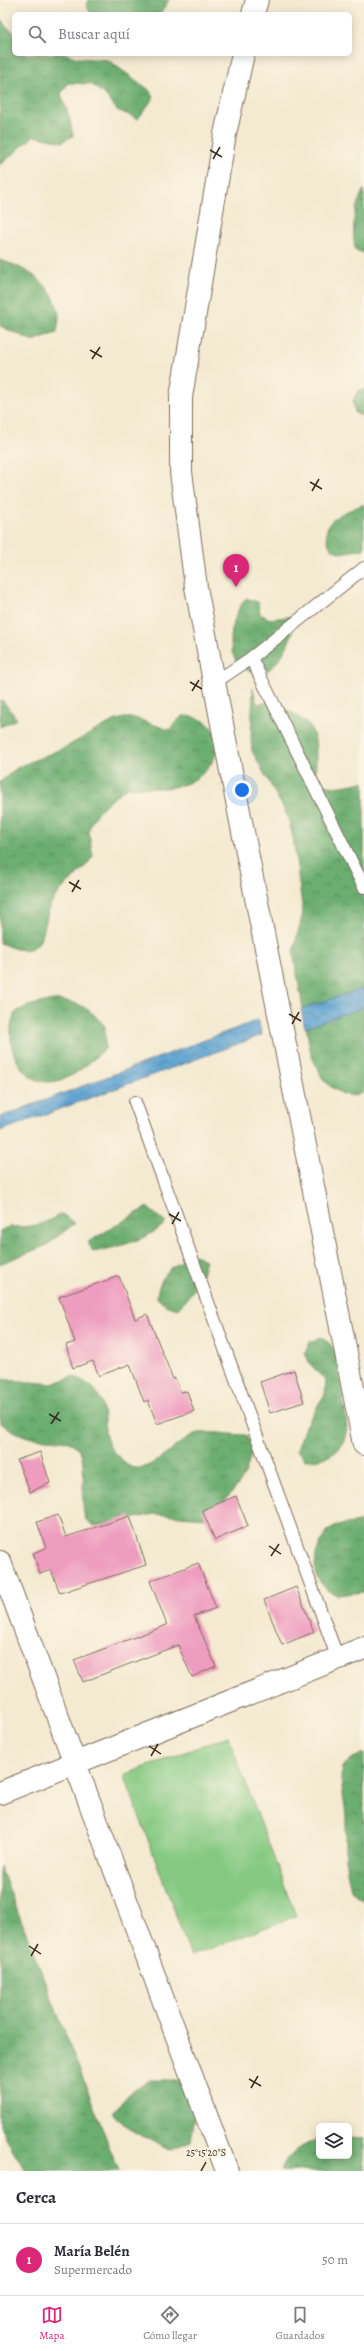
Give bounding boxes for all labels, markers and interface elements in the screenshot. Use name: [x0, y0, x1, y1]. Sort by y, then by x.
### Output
search box: [12, 12, 352, 56]
icon: search: [26, 23, 48, 45]
text: Buscar aquí: [58, 24, 130, 44]
pin: 1: [223, 554, 249, 587]
your location: [232, 780, 252, 800]
map controls: [316, 2123, 352, 2159]
button: layers: [316, 2123, 352, 2159]
text: 25°15'20"S: [186, 2146, 226, 2159]
text: Cerca: [16, 2186, 56, 2209]
text: María Belén: [54, 2241, 130, 2261]
text: 1: [27, 2251, 31, 2268]
text: 50 m: [322, 2251, 348, 2268]
text: Supermercado: [54, 2261, 132, 2278]
tab: Mapa: [39, 2304, 65, 2343]
tab: Cómo llegar: [143, 2304, 197, 2343]
tab: Guardados: [276, 2304, 325, 2343]

